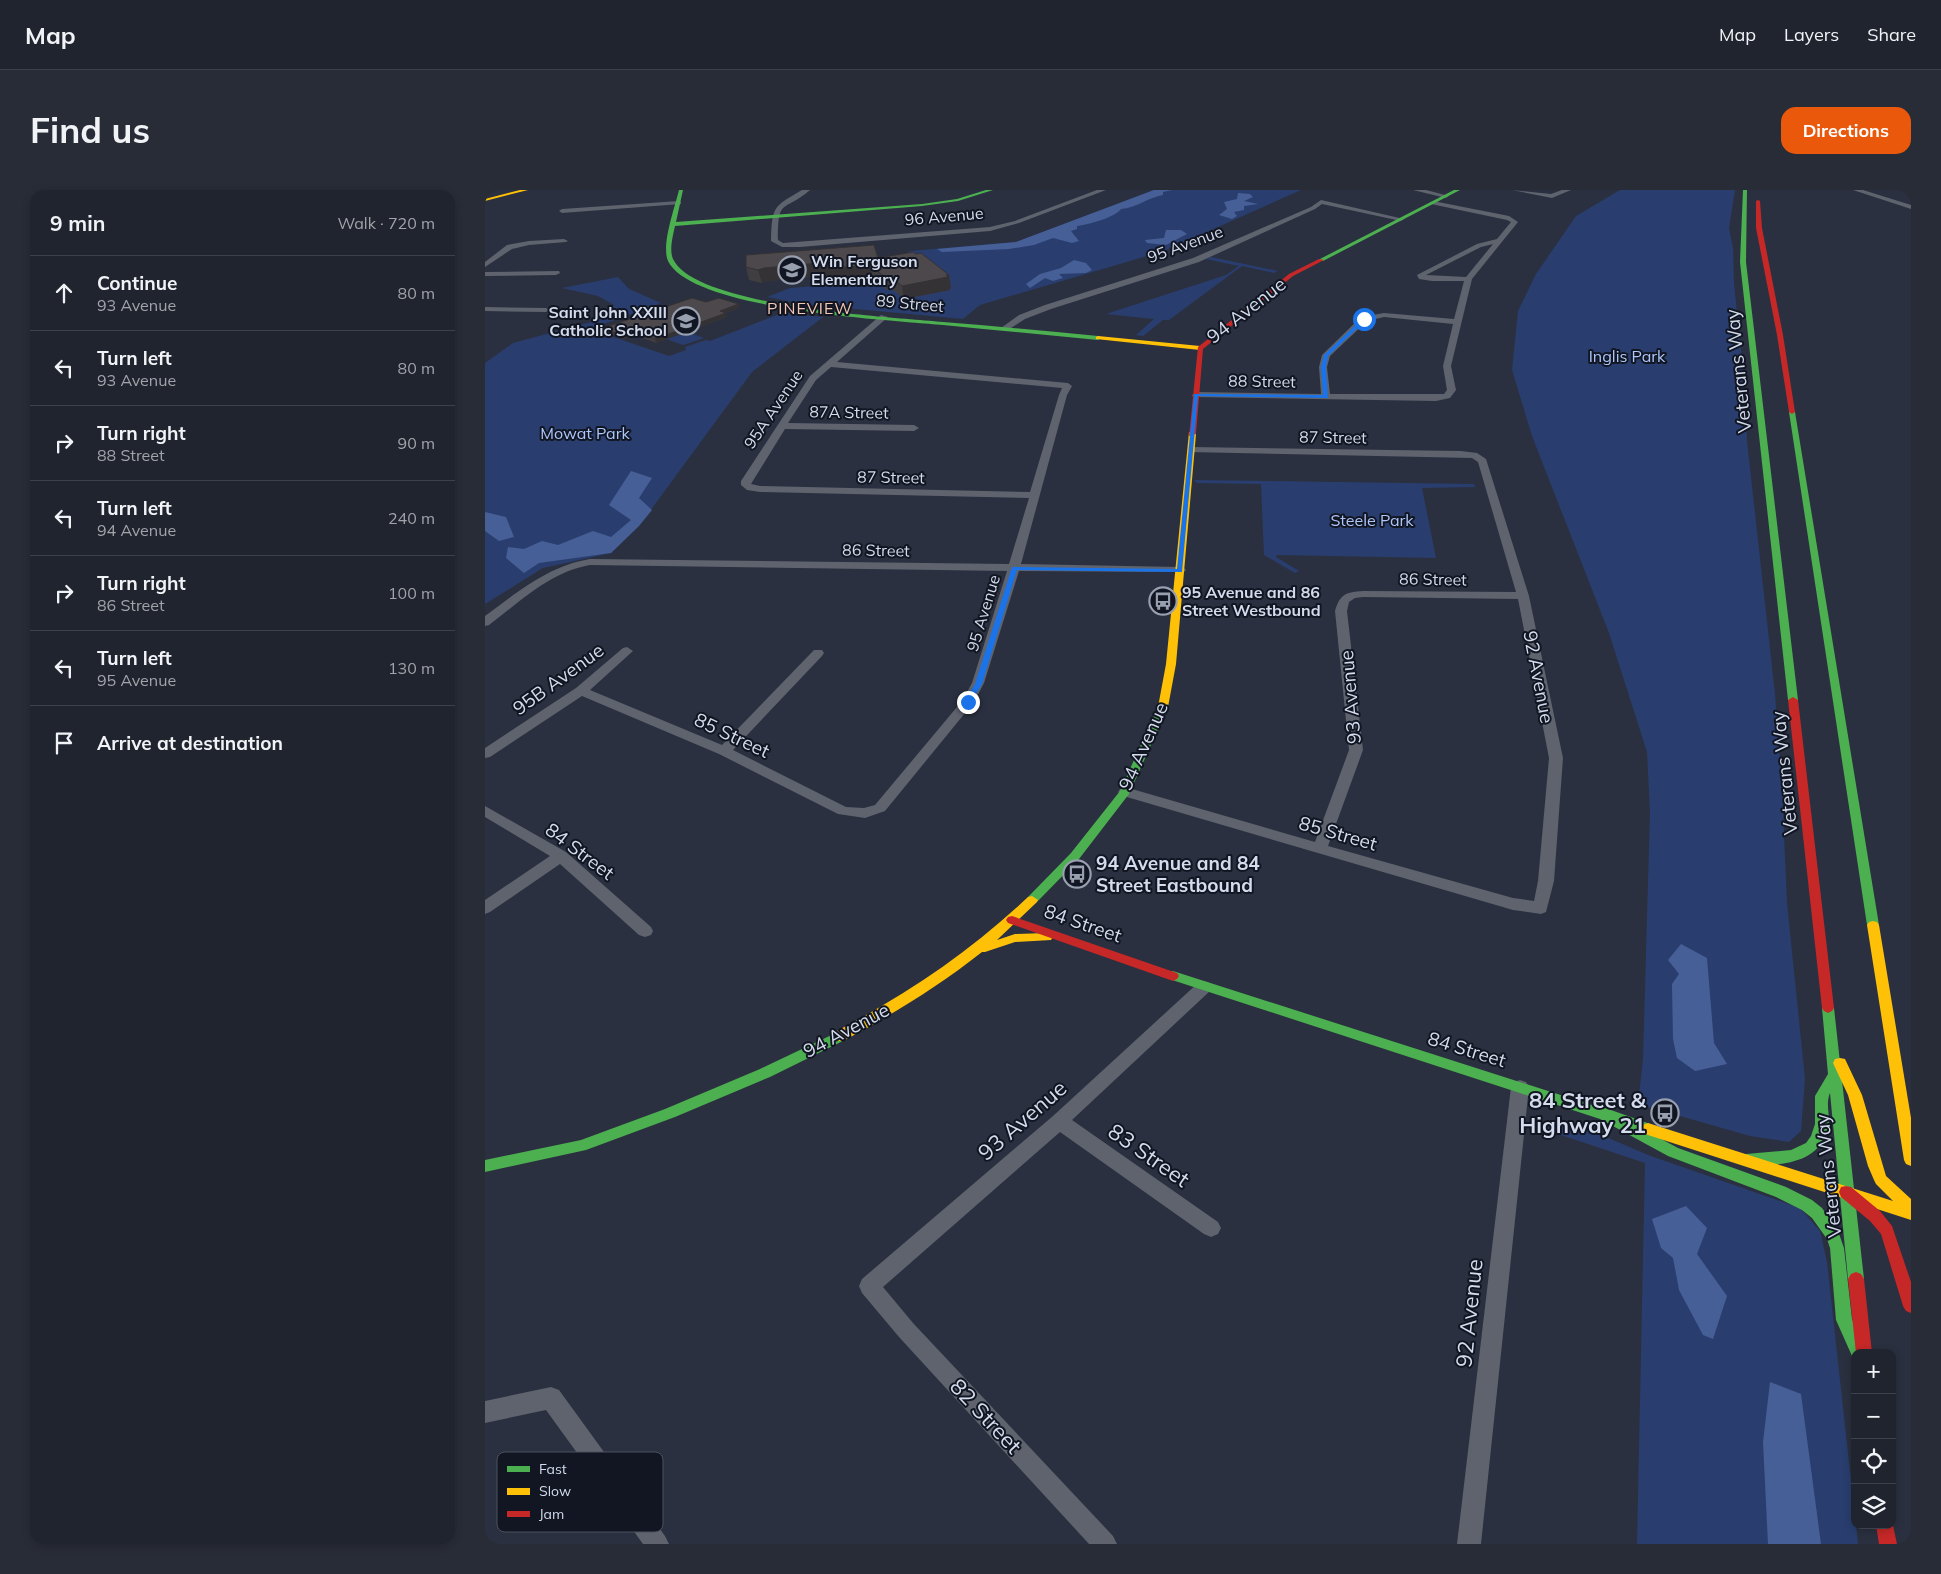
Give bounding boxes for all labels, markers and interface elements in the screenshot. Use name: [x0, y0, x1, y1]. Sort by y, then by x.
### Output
text: Map: [25, 20, 76, 50]
text: Map: [1719, 23, 1756, 46]
text: Layers: [1784, 23, 1839, 46]
text: Share: [1867, 23, 1916, 46]
button: Directions: [1781, 107, 1911, 154]
text: Find us: [30, 108, 150, 152]
street label: 96 Avenue: [904, 203, 984, 229]
text: 9 min: [50, 210, 105, 236]
text: Walk · 720 m: [337, 213, 435, 233]
street label: 95 Avenue: [1144, 221, 1226, 267]
place label: Win Ferguson Elementary: [811, 251, 918, 289]
school or university icon: Win Ferguson Elementary: [777, 255, 807, 285]
text: Continue: [97, 271, 177, 295]
street label: 94 Avenue: [1202, 272, 1290, 348]
icon: ahead: [50, 279, 78, 307]
text: 80 m: [398, 283, 435, 303]
street label: 89 Street: [875, 290, 945, 316]
text: 93 Avenue: [97, 295, 176, 315]
district label: PINEVIEW: [767, 298, 853, 318]
place label: Saint John XXIII Catholic School: [548, 302, 667, 340]
school or university icon: Saint John XXIII Catholic School: [671, 306, 701, 336]
route start: [1353, 308, 1376, 331]
street label: Veterans Way: [1720, 308, 1756, 434]
text: Turn left: [97, 346, 172, 370]
park label: Inglis Park: [1589, 346, 1666, 366]
icon: left: [50, 354, 78, 382]
text: 80 m: [398, 358, 435, 378]
street label: 95A Avenue: [739, 366, 807, 452]
text: 93 Avenue: [97, 370, 176, 390]
street label: 88 Street: [1228, 370, 1296, 392]
street label: 87A Street: [809, 401, 889, 423]
text: Turn right: [97, 421, 186, 445]
park label: Mowat Park: [540, 423, 631, 443]
street label: 87 Street: [1299, 426, 1367, 448]
icon: right: [50, 429, 78, 457]
text: 90 m: [398, 433, 435, 453]
text: 88 Street: [97, 445, 165, 465]
street label: 87 Street: [857, 466, 925, 488]
text: Turn left: [97, 496, 172, 520]
icon: left: [50, 504, 78, 532]
text: 240 m: [388, 508, 435, 528]
park label: Steele Park: [1330, 510, 1414, 530]
text: 94 Avenue: [97, 520, 176, 540]
street label: 86 Street: [842, 539, 910, 561]
street label: 86 Street: [1399, 568, 1467, 590]
text: Turn right: [97, 571, 186, 595]
street label: 95 Avenue: [962, 572, 1004, 654]
icon: right: [50, 579, 78, 607]
place label: 95 Avenue and 86 Street Westbound: [1182, 582, 1321, 620]
text: 100 m: [388, 583, 435, 603]
bus stop icon: 95 Avenue and 86 Street Westbound: [1148, 586, 1178, 616]
text: 86 Street: [97, 595, 165, 615]
street label: 92 Avenue: [1518, 629, 1560, 725]
street label: 95B Avenue: [508, 638, 608, 720]
text: Turn left: [97, 646, 172, 670]
street label: 93 Avenue: [1334, 649, 1366, 745]
icon: left: [50, 654, 78, 682]
text: 130 m: [388, 658, 435, 678]
text: 95 Avenue: [97, 670, 176, 690]
route end: [957, 691, 980, 714]
street label: 94 Avenue: [1113, 698, 1173, 794]
street label: 85 Street: [691, 707, 774, 763]
street label: Veterans Way: [1766, 710, 1802, 836]
icon: arrive: [50, 729, 78, 757]
text: Arrive at destination: [97, 731, 283, 755]
street label: 85 Street: [1296, 810, 1380, 856]
street label: 84 Street: [541, 817, 620, 885]
place label: 94 Avenue and 84 Street Eastbound: [1096, 851, 1260, 897]
bus stop icon: 94 Avenue and 84 Street Eastbound: [1062, 859, 1092, 889]
street label: 84 Street: [1041, 899, 1125, 948]
street label: 94 Avenue: [799, 997, 893, 1063]
street label: 84 Street: [1425, 1026, 1509, 1072]
street label: 93 Avenue: [972, 1074, 1072, 1166]
place label: 84 Street & Highway 21: [1519, 1086, 1647, 1139]
bus stop icon: 84 Street & Highway 21: [1650, 1098, 1680, 1128]
street label: Veterans Way: [1810, 1113, 1846, 1239]
street label: 83 Street: [1103, 1117, 1195, 1193]
street label: 92 Avenue: [1449, 1257, 1489, 1369]
map controls: [1851, 1349, 1896, 1529]
button: +: [1851, 1349, 1896, 1394]
street label: 82 Street: [944, 1372, 1028, 1460]
button: −: [1851, 1394, 1896, 1439]
button: locate: [1851, 1439, 1896, 1484]
legend: [497, 1452, 663, 1532]
text: Fast: [539, 1460, 567, 1478]
text: Slow: [539, 1482, 571, 1500]
button: layers: [1851, 1484, 1896, 1529]
text: Jam: [539, 1505, 564, 1523]

